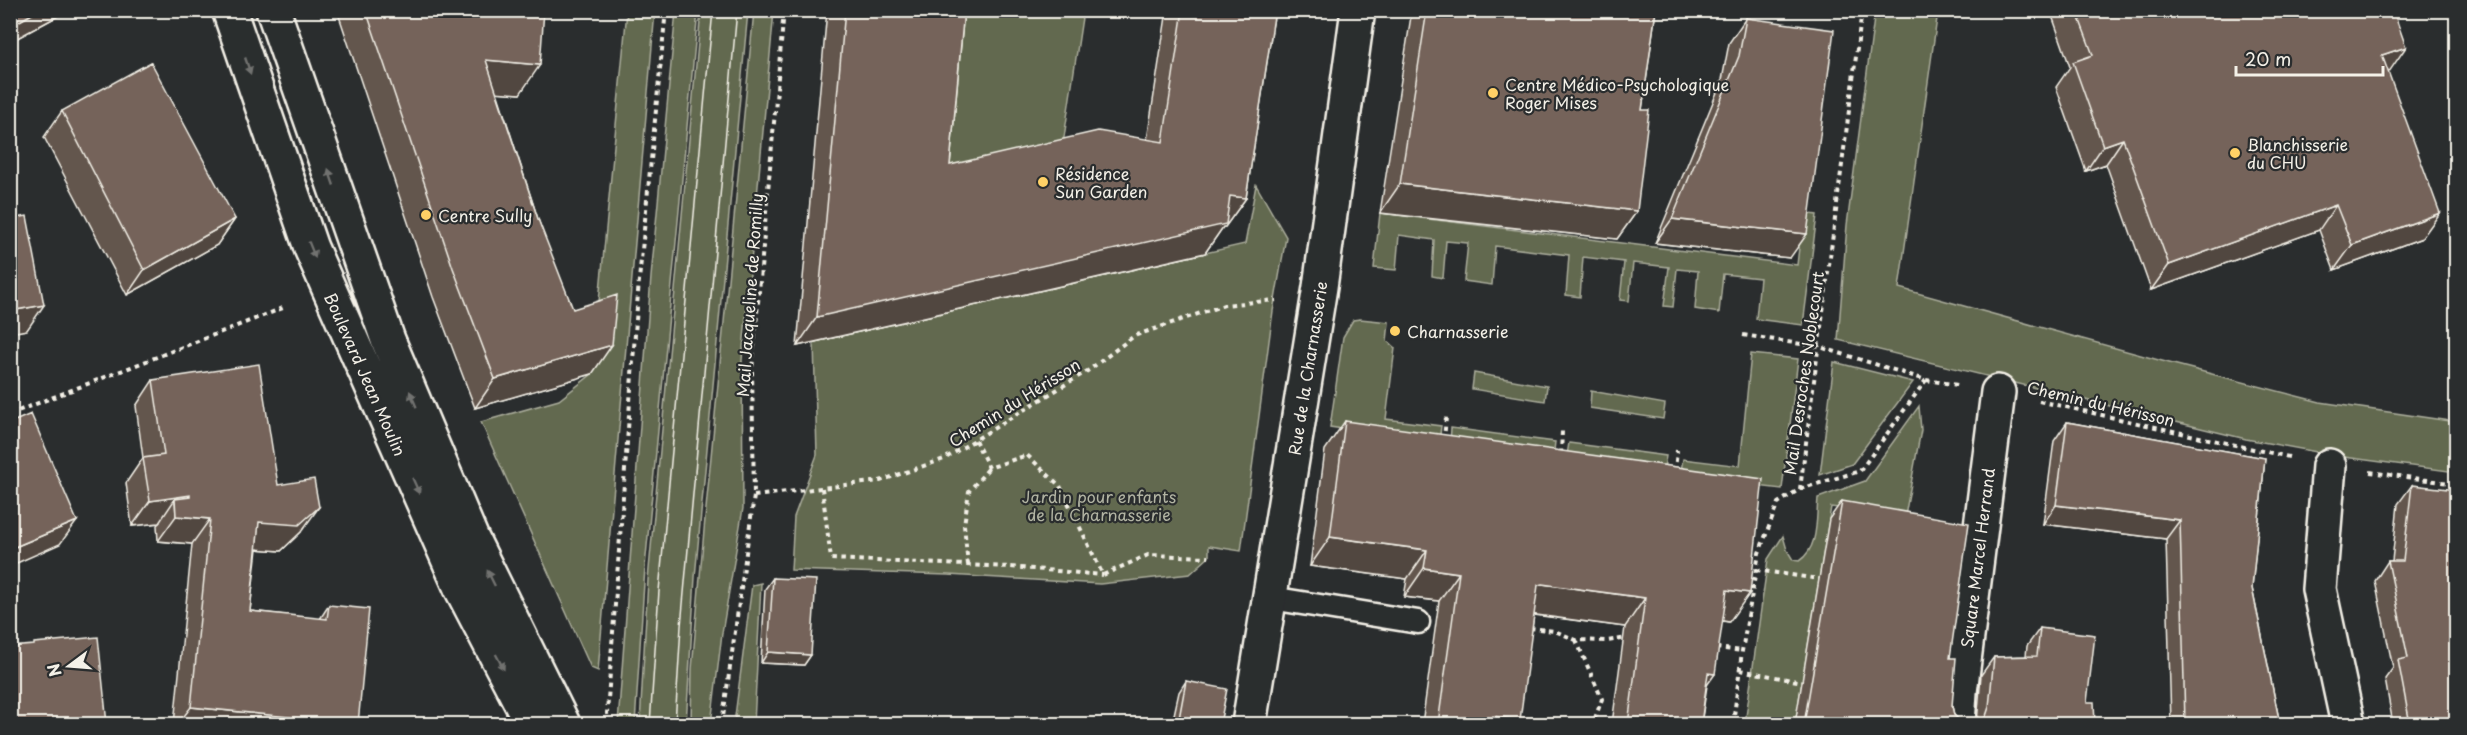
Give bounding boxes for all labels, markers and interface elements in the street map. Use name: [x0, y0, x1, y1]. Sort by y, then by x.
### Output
scale bar: [2236, 39, 2383, 77]
text: 20 m: [2245, 45, 2291, 72]
one-way arrow: [244, 57, 254, 75]
place label: Centre Médico-Psychologique Roger Mises: [1505, 72, 1730, 114]
marker: Centre Médico-Psychologique Roger Mises: [1486, 86, 1500, 100]
place label: Blanchisserie du CHU: [2247, 132, 2348, 174]
marker: Blanchisserie du CHU: [2228, 146, 2242, 160]
place label: Résidence Sun Garden: [1055, 161, 1147, 203]
one-way arrow: [326, 168, 336, 186]
marker: Résidence Sun Garden: [1036, 175, 1050, 189]
street label: Mail Jacqueline de Romilly: [730, 192, 768, 398]
place label: Centre Sully: [438, 203, 532, 227]
marker: Centre Sully: [419, 208, 433, 222]
one-way arrow: [308, 241, 317, 259]
street label: Mail Desroches Noblecourt: [1777, 269, 1829, 476]
street label: Rue de la Charnasserie: [1281, 279, 1333, 457]
street label: Boulevard Jean Moulin: [319, 289, 413, 459]
place label: Charnasserie: [1407, 319, 1509, 343]
marker: Charnasserie: [1388, 324, 1402, 338]
street label: Chemin du Hérisson: [944, 352, 1084, 452]
street label: Chemin du Hérisson: [2025, 374, 2177, 432]
one-way arrow: [408, 390, 418, 408]
street label: Square Marcel Herrand: [1954, 466, 2000, 649]
one-way arrow: [411, 478, 421, 496]
park label: Jardin pour enfants de la Charnasserie: [1022, 484, 1176, 526]
one-way arrow: [487, 569, 496, 586]
north arrow: [39, 636, 99, 696]
one-way arrow: [495, 654, 505, 671]
text: N: [40, 661, 67, 680]

